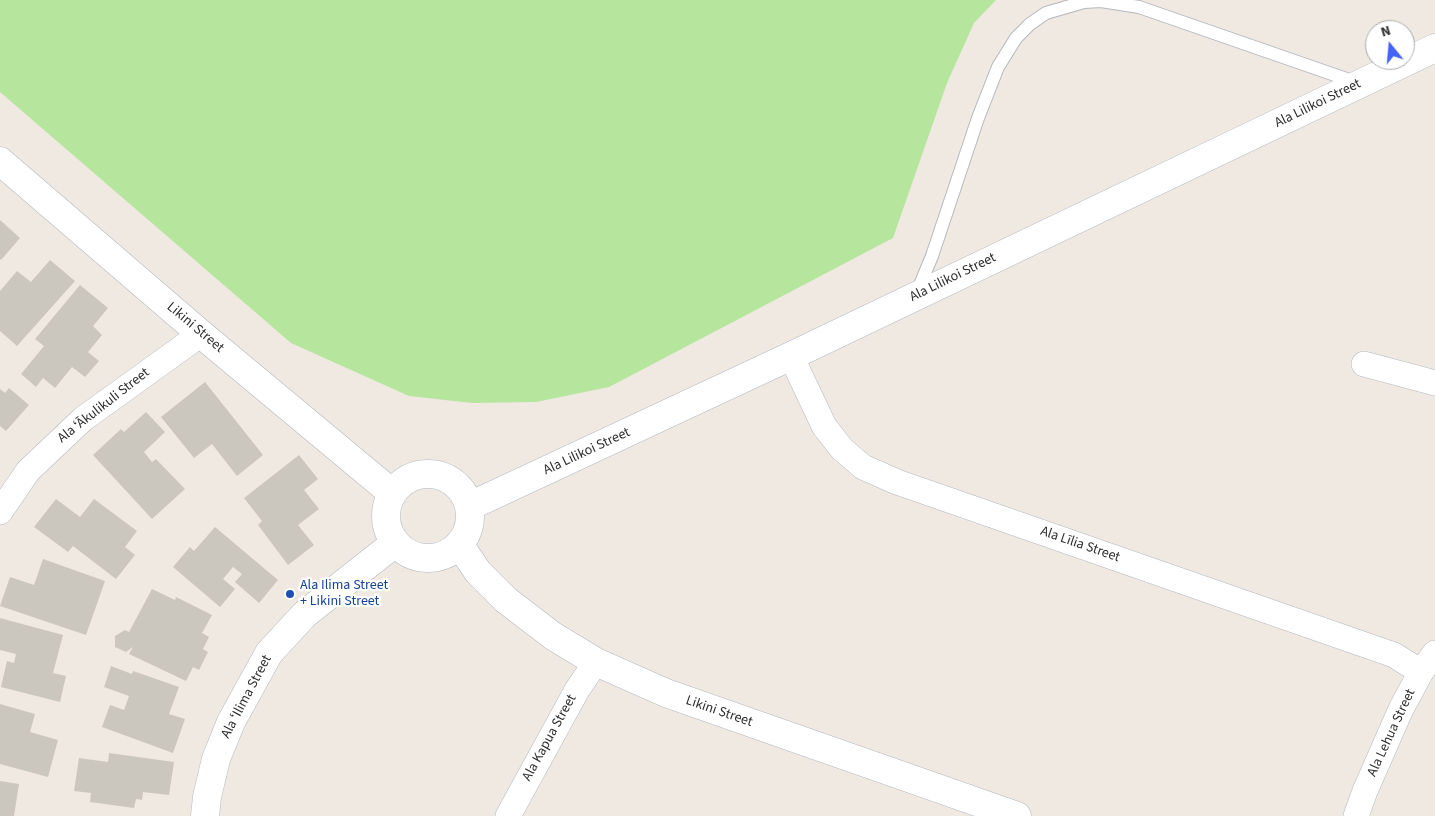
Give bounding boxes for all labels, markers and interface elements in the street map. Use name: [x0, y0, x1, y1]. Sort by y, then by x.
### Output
north arrow: [1365, 20, 1415, 70]
text: N: [1379, 21, 1393, 43]
street label: Ala Lilikoi Street: [1272, 76, 1364, 132]
street label: Ala Lilikoi Street: [907, 250, 999, 306]
street label: Likini Street: [163, 299, 227, 357]
street label: Ala ʻĀkulikuli Street: [55, 365, 153, 447]
street label: Ala Lilikoi Street: [541, 425, 633, 479]
street label: Ala Līlia Street: [1038, 524, 1122, 566]
place label: Ala Ilima Street + Likini Street: [300, 578, 388, 610]
marker: Ala Ilima Street + Likini Street: [284, 588, 296, 600]
street label: Ala ʻIlima Street: [218, 653, 276, 741]
street label: Ala Lehua Street: [1364, 687, 1420, 779]
street label: Ala Kapua Street: [519, 692, 581, 784]
street label: Likini Street: [683, 693, 755, 731]

